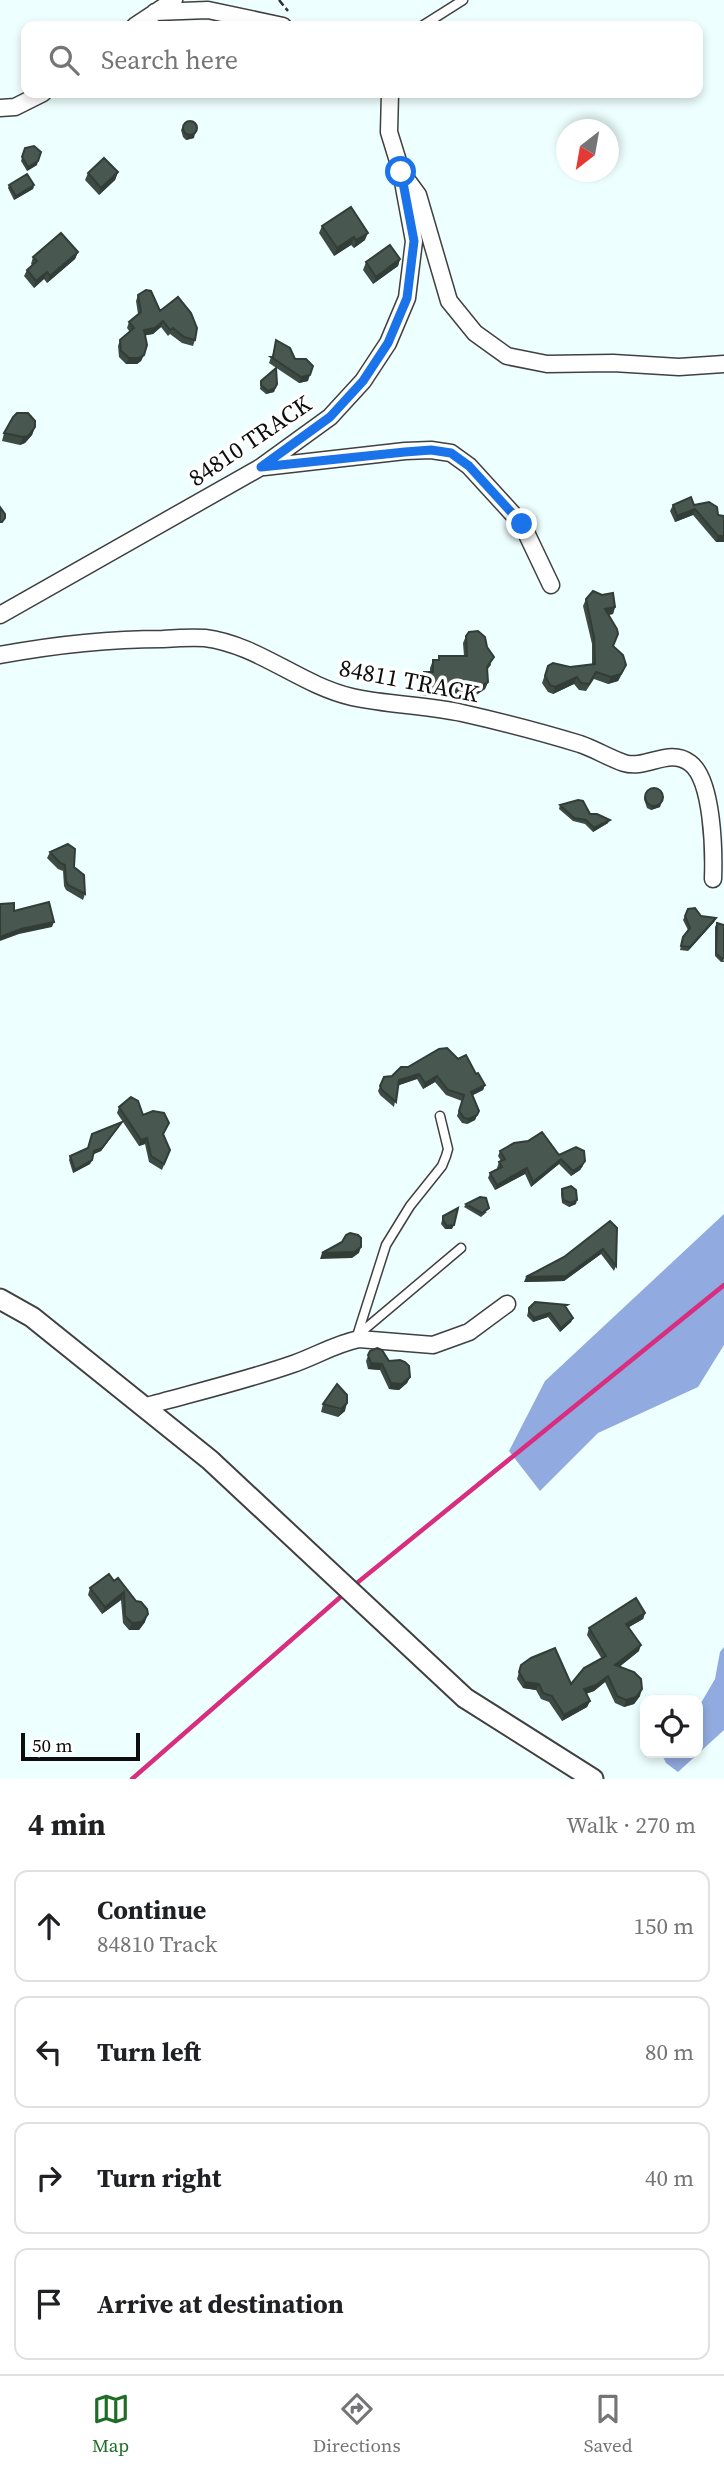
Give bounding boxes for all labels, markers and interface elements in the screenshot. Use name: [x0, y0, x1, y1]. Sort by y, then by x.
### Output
search box: [21, 21, 703, 98]
icon: search: [45, 41, 83, 79]
text: Search here: [101, 42, 238, 78]
north arrow: [556, 119, 619, 182]
route start: [385, 156, 416, 187]
street label: 84810 TRACK: [182, 387, 318, 494]
route end: [506, 508, 537, 539]
street label: 84811 TRACK: [336, 651, 482, 710]
map controls: [640, 1695, 703, 1758]
button: locate: [640, 1695, 703, 1758]
scale bar: [21, 1730, 140, 1762]
text: 50 m: [32, 1732, 73, 1758]
text: 4 min: [28, 1804, 106, 1845]
text: Walk · 270 m: [566, 1809, 696, 1841]
text: Continue: [97, 1892, 206, 1928]
icon: ahead: [30, 1907, 68, 1945]
text: 150 m: [633, 1910, 694, 1942]
text: 84810 Track: [97, 1928, 217, 1960]
icon: left: [30, 2033, 68, 2071]
text: Turn left: [97, 2034, 201, 2070]
text: 80 m: [645, 2036, 694, 2068]
icon: right: [30, 2159, 68, 2197]
text: Turn right: [97, 2160, 221, 2196]
text: 40 m: [645, 2162, 694, 2194]
icon: arrive: [30, 2285, 68, 2323]
text: Arrive at destination: [97, 2286, 344, 2322]
tab: Map: [92, 2390, 130, 2458]
tab: Directions: [313, 2390, 401, 2458]
tab: Saved: [584, 2390, 632, 2458]

